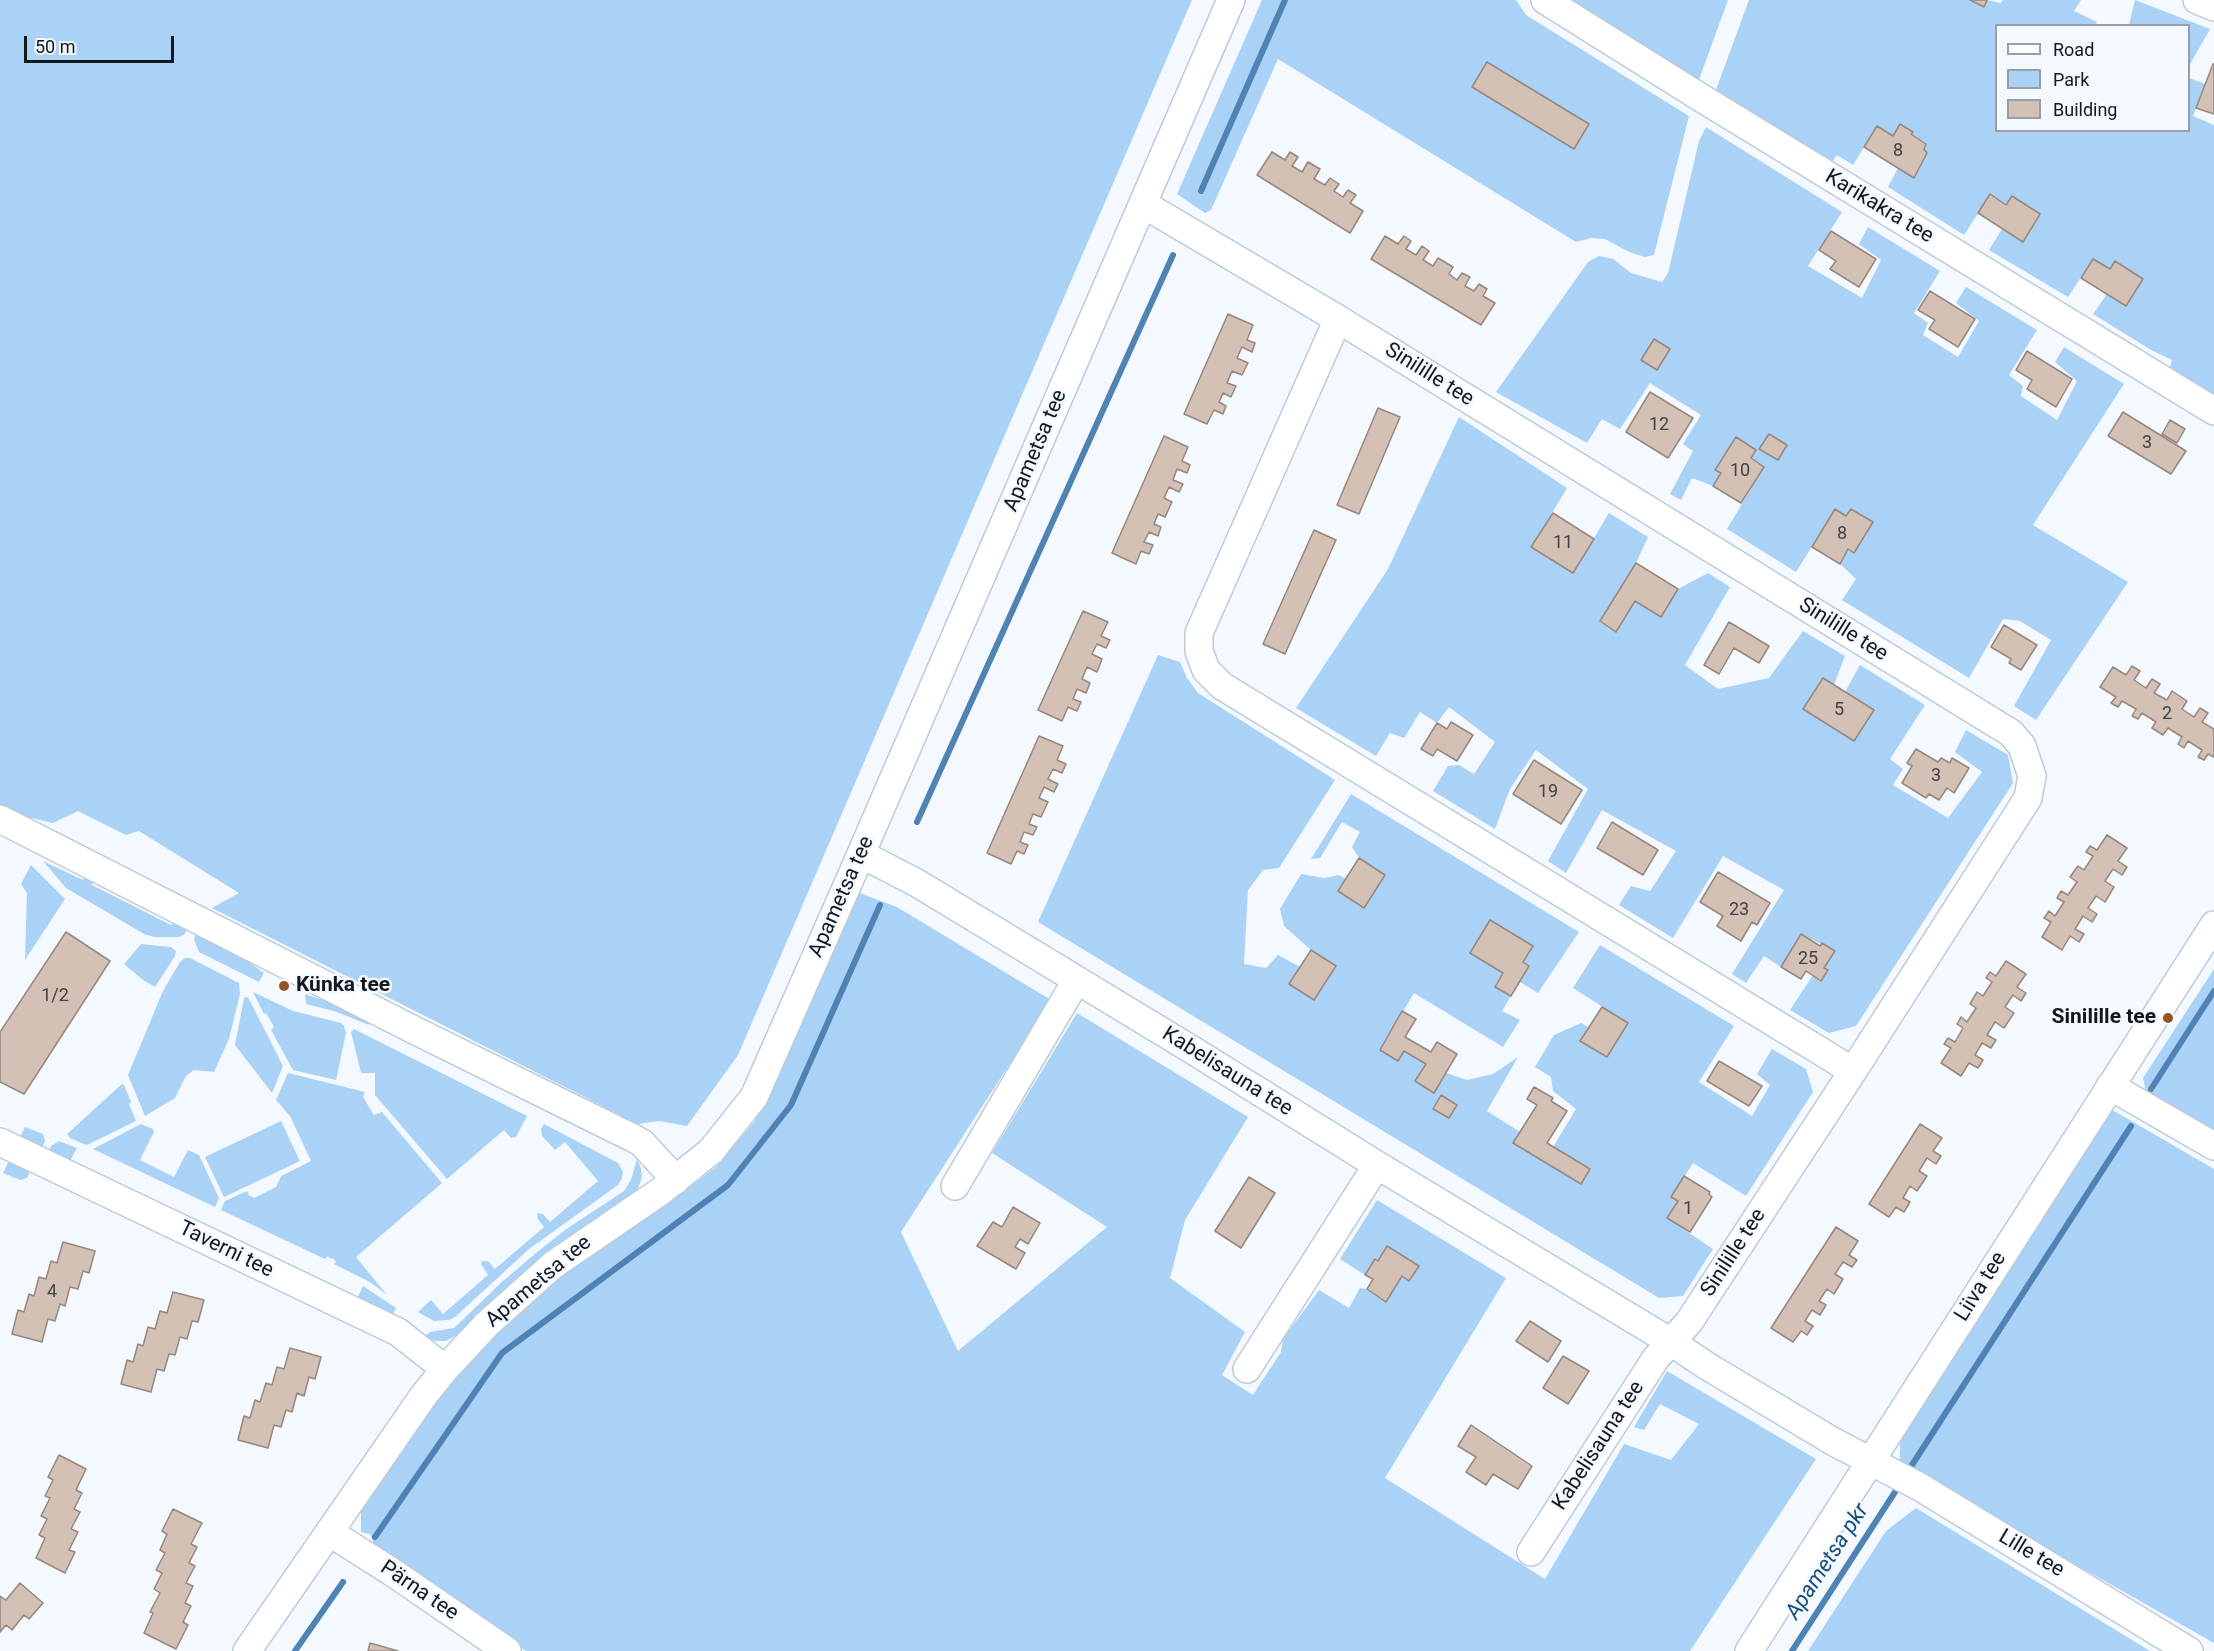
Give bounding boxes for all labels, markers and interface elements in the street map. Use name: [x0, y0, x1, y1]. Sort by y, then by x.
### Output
scale bar: [27, 24, 177, 62]
legend: [1995, 24, 2190, 132]
text: 50 m: [35, 36, 75, 57]
text: Road: [2053, 39, 2094, 60]
text: Park: [2053, 69, 2089, 90]
text: Building: [2053, 99, 2117, 120]
house number: 8: [1893, 140, 1903, 162]
street label: Karikakra tee: [1820, 165, 1938, 249]
street label: Sinilille tee: [1380, 338, 1478, 412]
street label: Apametsa tee: [999, 386, 1073, 516]
house number: 12: [1649, 414, 1669, 436]
house number: 3: [2142, 432, 2152, 454]
house number: 10: [1730, 460, 1750, 482]
house number: 8: [1837, 523, 1847, 545]
house number: 11: [1553, 532, 1573, 554]
street label: Sinilille tee: [1794, 593, 1892, 667]
house number: 5: [1834, 699, 1844, 721]
house number: 2: [2162, 703, 2172, 725]
house number: 3: [1931, 765, 1941, 787]
house number: 19: [1538, 781, 1558, 803]
street label: Apametsa tee: [804, 833, 880, 961]
house number: 23: [1729, 899, 1749, 921]
house number: 25: [1798, 948, 1818, 970]
place label: Künka tee: [296, 973, 390, 999]
marker: Künka tee: [277, 979, 291, 993]
house number: 1/2: [41, 985, 69, 1007]
place label: Sinilille tee: [2052, 1005, 2156, 1031]
marker: Sinilille tee: [2161, 1011, 2175, 1025]
street label: Kabelisauna tee: [1157, 1022, 1297, 1122]
house number: 1: [1683, 1198, 1693, 1220]
street label: Sinilille tee: [1696, 1204, 1772, 1302]
street label: Taverni tee: [175, 1216, 277, 1284]
street label: Apametsa tee: [481, 1231, 597, 1333]
street label: Liiva tee: [1950, 1248, 2012, 1326]
house number: 4: [47, 1281, 57, 1303]
street label: Kabelisauna tee: [1548, 1377, 1650, 1515]
water label: Apametsa pkr: [1781, 1499, 1875, 1625]
street label: Lille tee: [1994, 1525, 2068, 1583]
street label: Pärna tee: [375, 1556, 463, 1626]

